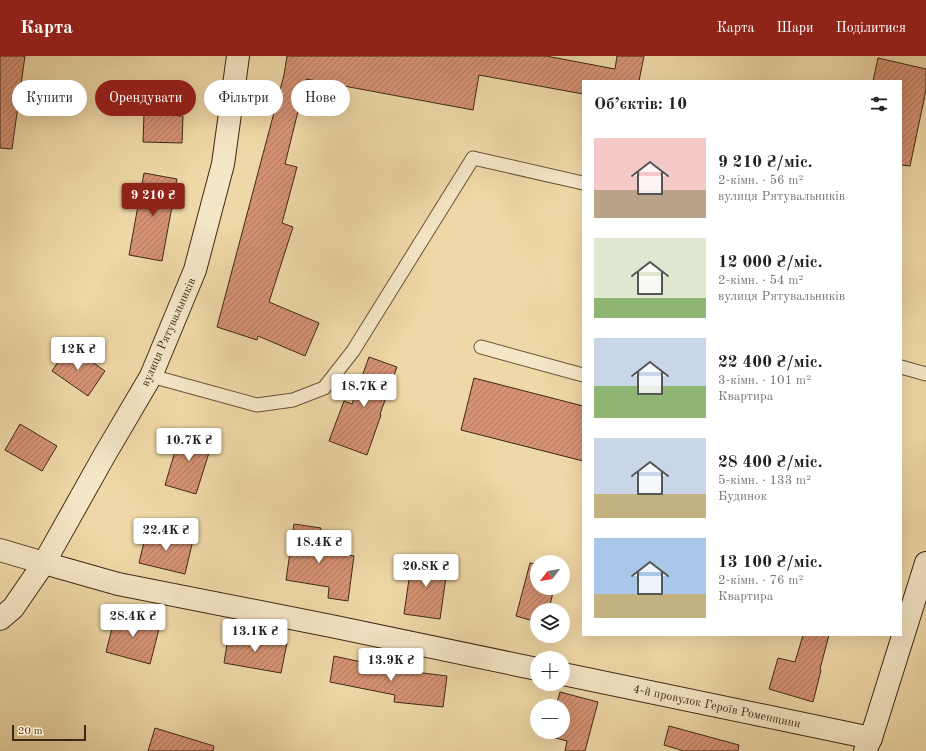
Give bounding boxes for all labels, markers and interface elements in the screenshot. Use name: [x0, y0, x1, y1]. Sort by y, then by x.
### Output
text: Карта: [20, 19, 73, 38]
text: Карта: [717, 21, 755, 35]
text: Шари: [777, 21, 814, 35]
text: Поділитися: [836, 21, 906, 35]
chip: Купити: [12, 80, 87, 116]
chip: Орендувати: [95, 80, 196, 116]
chip: Фільтри: [204, 80, 283, 116]
chip: Нове: [291, 80, 350, 116]
icon: filters: [868, 93, 890, 115]
text: Об’єктів: 10: [594, 96, 687, 113]
icon: home: [626, 154, 674, 202]
text: 9 210 ₴/міс.: [718, 154, 813, 171]
text: 2-кімн. · 56 m²: [718, 174, 804, 187]
pin: 9 210 ₴: [116, 183, 190, 217]
text: 9 210 ₴: [131, 189, 175, 202]
text: вулиця Рятувальників: [718, 190, 845, 203]
icon: home: [626, 254, 674, 302]
text: 12 000 ₴/міс.: [718, 254, 822, 271]
text: 2-кімн. · 54 m²: [718, 274, 804, 287]
street label: вулиця Рятувальників: [139, 276, 198, 388]
text: вулиця Рятувальників: [718, 290, 845, 303]
pin: 12K ₴: [50, 337, 106, 371]
text: 12K ₴: [60, 343, 96, 356]
icon: home: [626, 354, 674, 402]
text: 22 400 ₴/міс.: [718, 354, 822, 371]
pin: 18.7K ₴: [327, 374, 401, 408]
text: 3-кімн. · 101 m²: [718, 374, 811, 387]
text: 18.7K ₴: [340, 380, 388, 393]
text: Квартира: [718, 390, 773, 403]
pin: 10.7K ₴: [152, 428, 226, 462]
text: 10.7K ₴: [165, 434, 213, 447]
icon: home: [626, 454, 674, 502]
text: 28 400 ₴/міс.: [718, 454, 822, 471]
text: 5-кімн. · 133 m²: [718, 474, 811, 487]
text: Будинок: [718, 490, 767, 503]
pin: 22.4K ₴: [129, 518, 203, 552]
text: 22.4K ₴: [142, 524, 190, 537]
pin: 18.4K ₴: [282, 530, 356, 564]
text: 18.4K ₴: [295, 536, 343, 549]
pin: 20.8K ₴: [389, 554, 463, 588]
icon: home: [626, 554, 674, 602]
text: 13 100 ₴/міс.: [718, 554, 822, 571]
north arrow: [530, 555, 570, 595]
map controls: [530, 555, 570, 739]
text: 20.8K ₴: [402, 560, 450, 573]
text: 2-кімн. · 76 m²: [718, 574, 804, 587]
text: Квартира: [718, 590, 773, 603]
button: layers: [530, 603, 570, 643]
pin: 28.4K ₴: [96, 604, 170, 638]
text: 28.4K ₴: [109, 610, 157, 623]
pin: 13.1K ₴: [218, 619, 292, 653]
text: 13.1K ₴: [231, 625, 279, 638]
pin: 13.9K ₴: [354, 648, 428, 682]
button: +: [530, 651, 570, 691]
text: 13.9K ₴: [367, 654, 415, 667]
street label: 4-й провулок Героїв Роменщини: [632, 683, 802, 731]
button: −: [530, 699, 570, 739]
scale bar: [12, 723, 86, 742]
text: 20 m: [18, 726, 43, 737]

